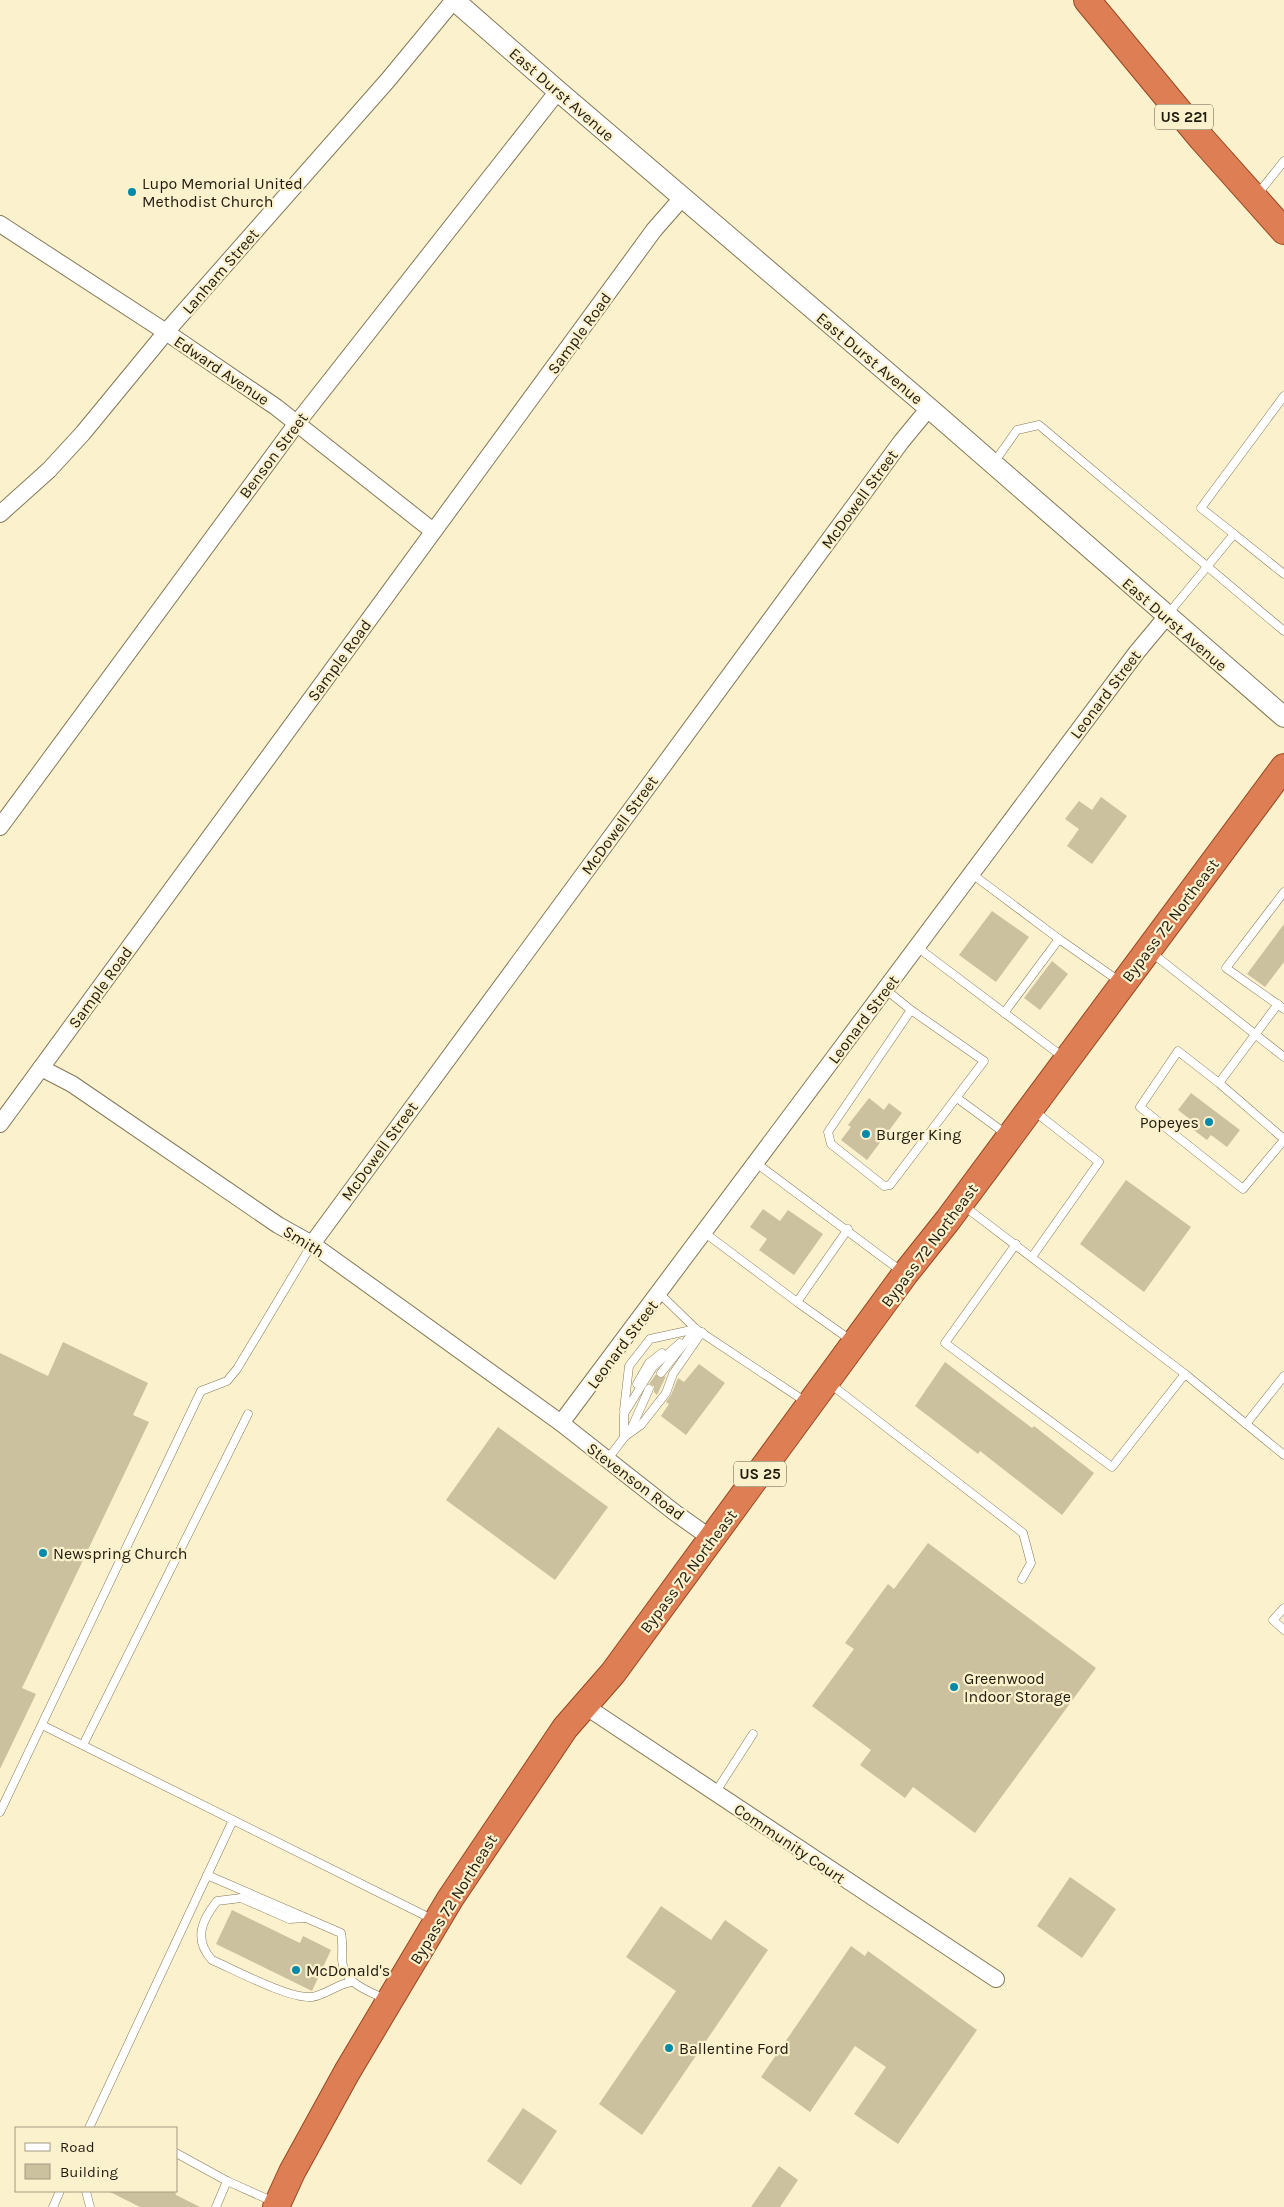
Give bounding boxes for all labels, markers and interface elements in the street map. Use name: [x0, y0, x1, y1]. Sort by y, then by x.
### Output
street label: East Durst Avenue: [505, 44, 618, 145]
road number: US 221: [1155, 104, 1213, 130]
place label: Lupo Memorial United Methodist Church: [142, 174, 303, 211]
marker: Lupo Memorial United Methodist Church: [126, 186, 138, 198]
street label: Lanham Street: [178, 225, 263, 318]
street label: Sample Road: [543, 289, 615, 378]
street label: East Durst Avenue: [813, 308, 927, 408]
street label: Edward Avenue: [171, 332, 273, 409]
street label: Benson Street: [235, 409, 312, 502]
street label: McDowell Street: [817, 446, 902, 552]
street label: East Durst Avenue: [1118, 574, 1231, 675]
street label: Sample Road: [303, 616, 375, 705]
street label: Leonard Street: [1066, 646, 1145, 742]
street label: McDowell Street: [577, 772, 662, 878]
street label: Bypass 72 Northeast: [1118, 855, 1223, 986]
street label: Sample Road: [64, 943, 136, 1032]
street label: Leonard Street: [824, 971, 903, 1067]
street label: McDowell Street: [337, 1098, 422, 1204]
place label: Popeyes: [1140, 1113, 1199, 1132]
marker: Popeyes: [1203, 1116, 1215, 1128]
place label: Burger King: [876, 1125, 961, 1144]
marker: Burger King: [860, 1128, 872, 1140]
street label: Bypass 72 Northeast: [877, 1180, 982, 1311]
street label: Smith: [280, 1221, 328, 1261]
street label: Leonard Street: [583, 1296, 662, 1392]
street label: Stevenson Road: [583, 1439, 688, 1524]
road number: US 25: [734, 1462, 786, 1486]
street label: Bypass 72 Northeast: [636, 1506, 741, 1637]
place label: Newspring Church: [53, 1544, 187, 1563]
marker: Newspring Church: [37, 1547, 49, 1559]
place label: Greenwood Indoor Storage: [964, 1669, 1071, 1706]
marker: Greenwood Indoor Storage: [948, 1681, 960, 1693]
street label: Community Court: [731, 1799, 849, 1888]
street label: Bypass 72 Northeast: [406, 1831, 501, 1968]
place label: McDonald's: [306, 1961, 390, 1980]
marker: McDonald's: [290, 1964, 302, 1976]
place label: Ballentine Ford: [679, 2039, 789, 2058]
marker: Ballentine Ford: [663, 2042, 675, 2054]
legend: [15, 2127, 178, 2192]
text: Road: [60, 2138, 95, 2156]
text: Building: [60, 2163, 118, 2181]

